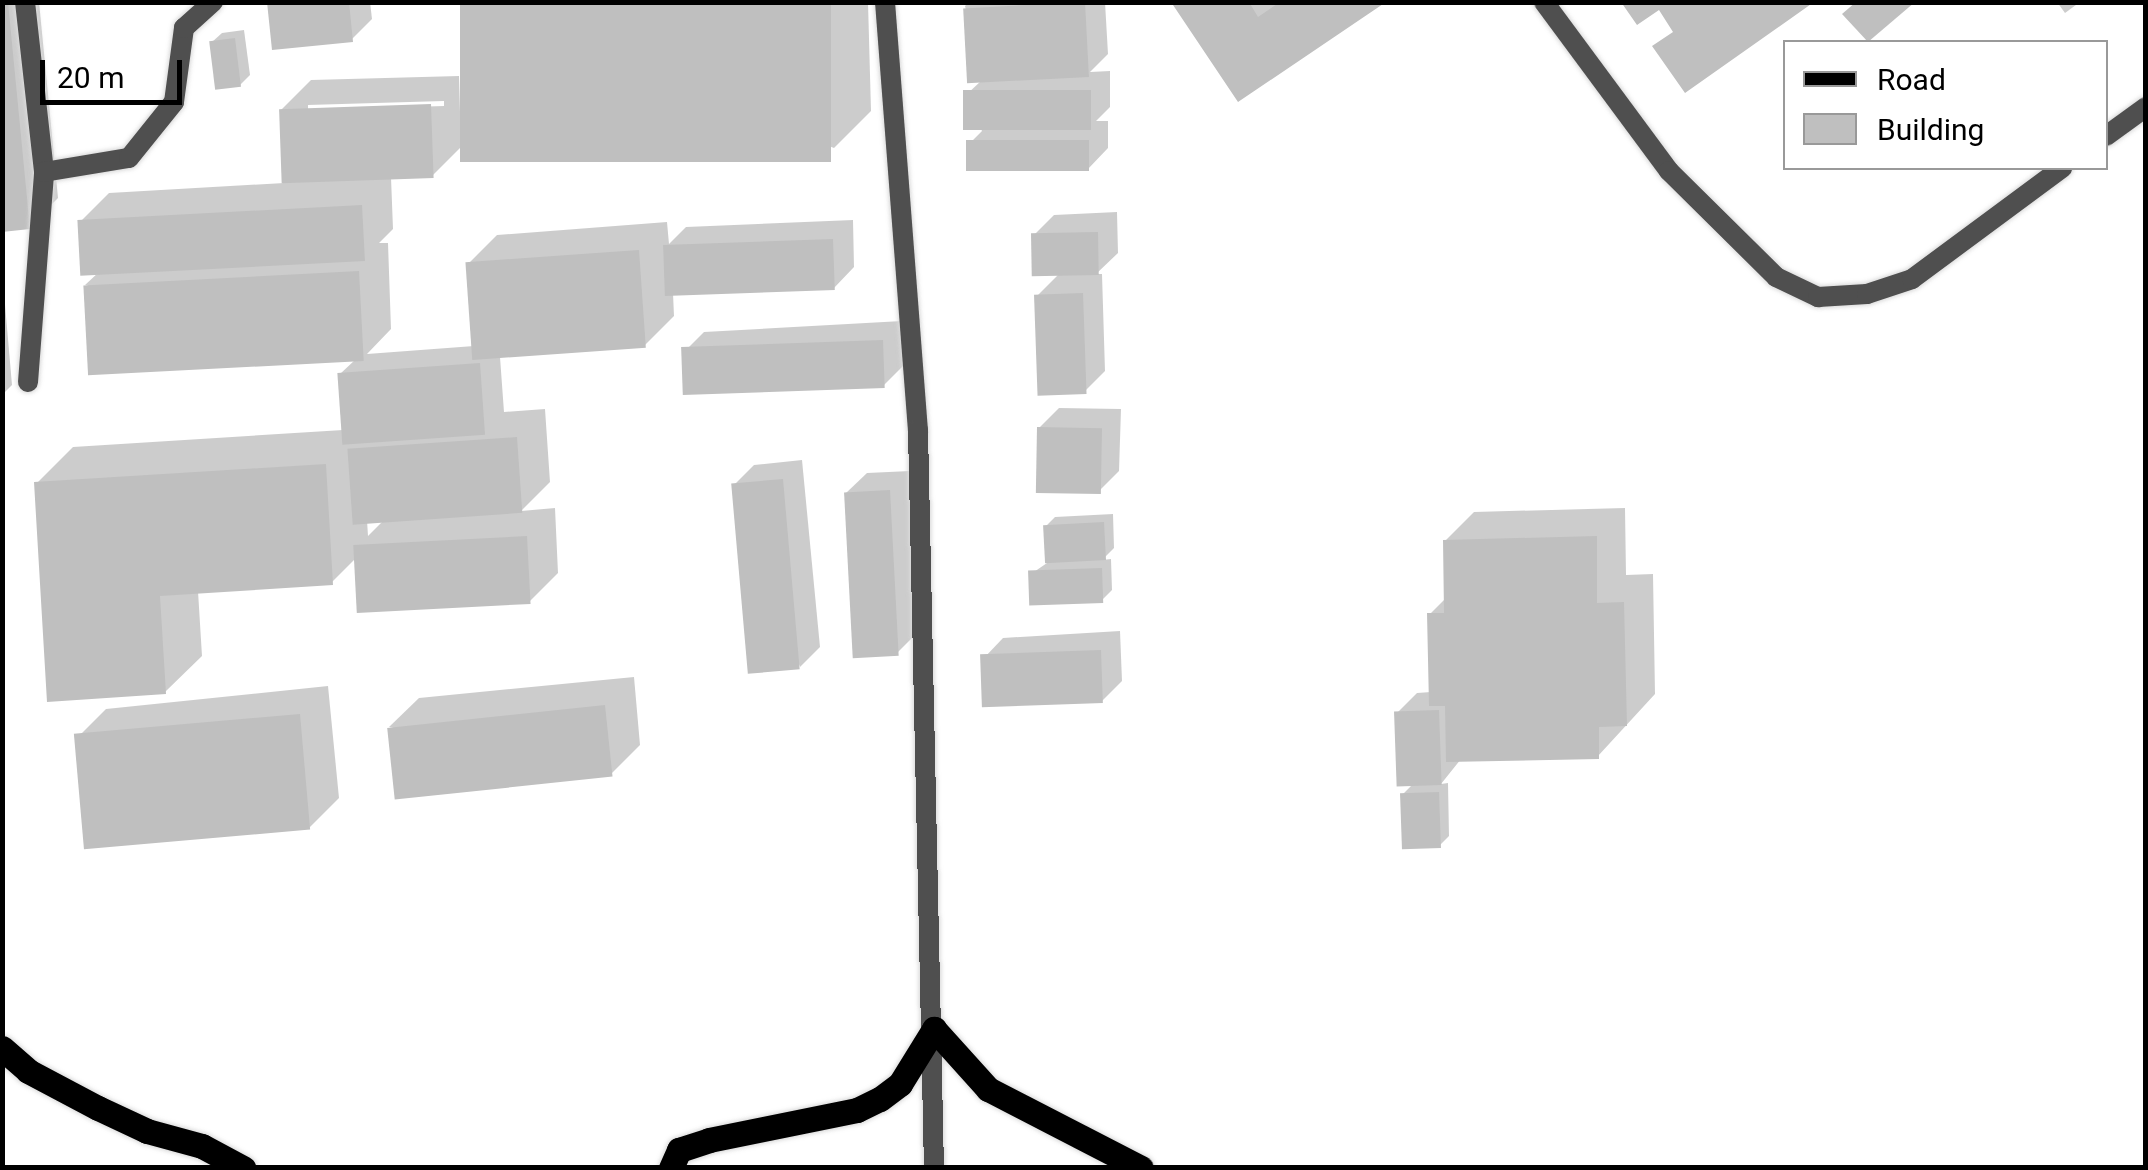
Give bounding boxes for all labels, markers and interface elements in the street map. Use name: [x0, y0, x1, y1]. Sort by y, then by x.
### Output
scale bar: [45, 40, 188, 102]
legend: [1783, 40, 2108, 170]
text: 20 m: [57, 60, 124, 95]
text: Road: [1877, 62, 1946, 97]
text: Building: [1877, 112, 1984, 147]

